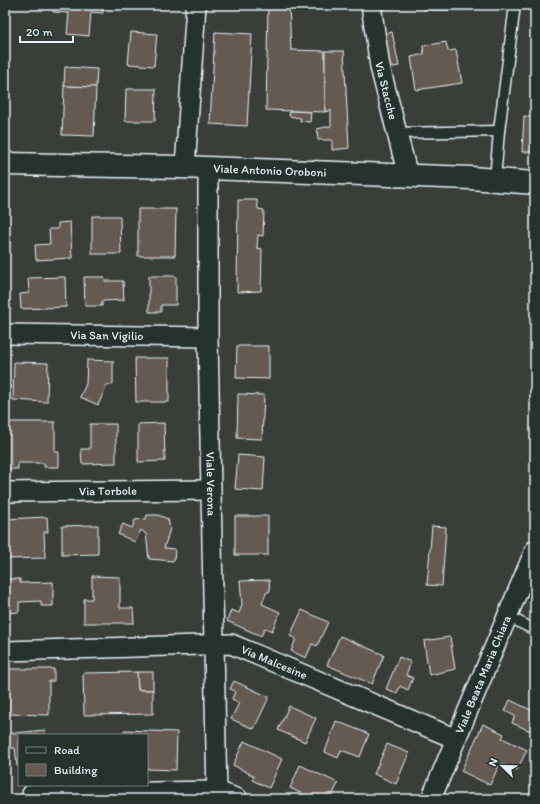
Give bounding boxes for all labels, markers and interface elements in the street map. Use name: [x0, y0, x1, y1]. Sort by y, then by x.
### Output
scale bar: [20, 18, 73, 44]
text: 20 m: [26, 25, 53, 39]
street label: Via Stacche: [372, 61, 400, 121]
street label: Viale Antonio Oroboni: [213, 161, 327, 180]
street label: Via San Vigilio: [70, 328, 144, 343]
street label: Viale Verona: [203, 452, 219, 517]
street label: Via Torbole: [79, 484, 137, 498]
street label: Viale Beata Maria Chiara: [452, 612, 514, 736]
street label: Via Malcesine: [239, 642, 310, 682]
legend: [18, 734, 148, 786]
text: Road: [54, 743, 80, 757]
north arrow: [482, 746, 522, 786]
text: N: [486, 756, 501, 768]
text: Building: [54, 763, 98, 777]

